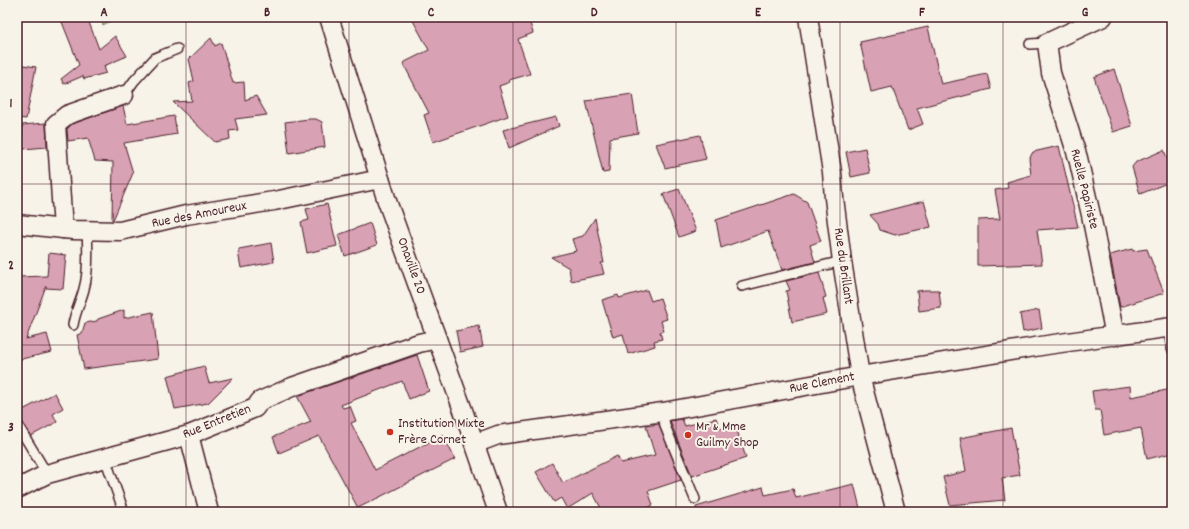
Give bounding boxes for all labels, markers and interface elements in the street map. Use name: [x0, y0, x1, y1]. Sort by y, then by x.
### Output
text: A: [100, 4, 108, 23]
text: B: [264, 4, 270, 23]
text: C: [428, 4, 435, 23]
text: D: [591, 4, 598, 23]
text: E: [755, 4, 762, 23]
text: F: [919, 4, 925, 23]
text: G: [1082, 4, 1089, 23]
text: 1: [10, 95, 13, 114]
street label: Ruelle Papiriste: [1064, 147, 1104, 231]
street label: Rue des Amoureux: [150, 196, 248, 234]
street label: Rue du Brillant: [828, 226, 858, 306]
street label: Onaville 20: [391, 235, 431, 297]
text: 2: [8, 257, 14, 276]
street label: Rue Clement: [788, 367, 856, 399]
street label: Rue Entretien: [180, 399, 254, 445]
place label: Institution Mixte Frère Cornet: [398, 414, 485, 450]
place label: Mr & Mme Guilmy Shop: [696, 417, 759, 453]
text: 3: [8, 419, 14, 438]
marker: Institution Mixte Frère Cornet: [385, 427, 395, 437]
marker: Mr & Mme Guilmy Shop: [683, 430, 693, 440]

